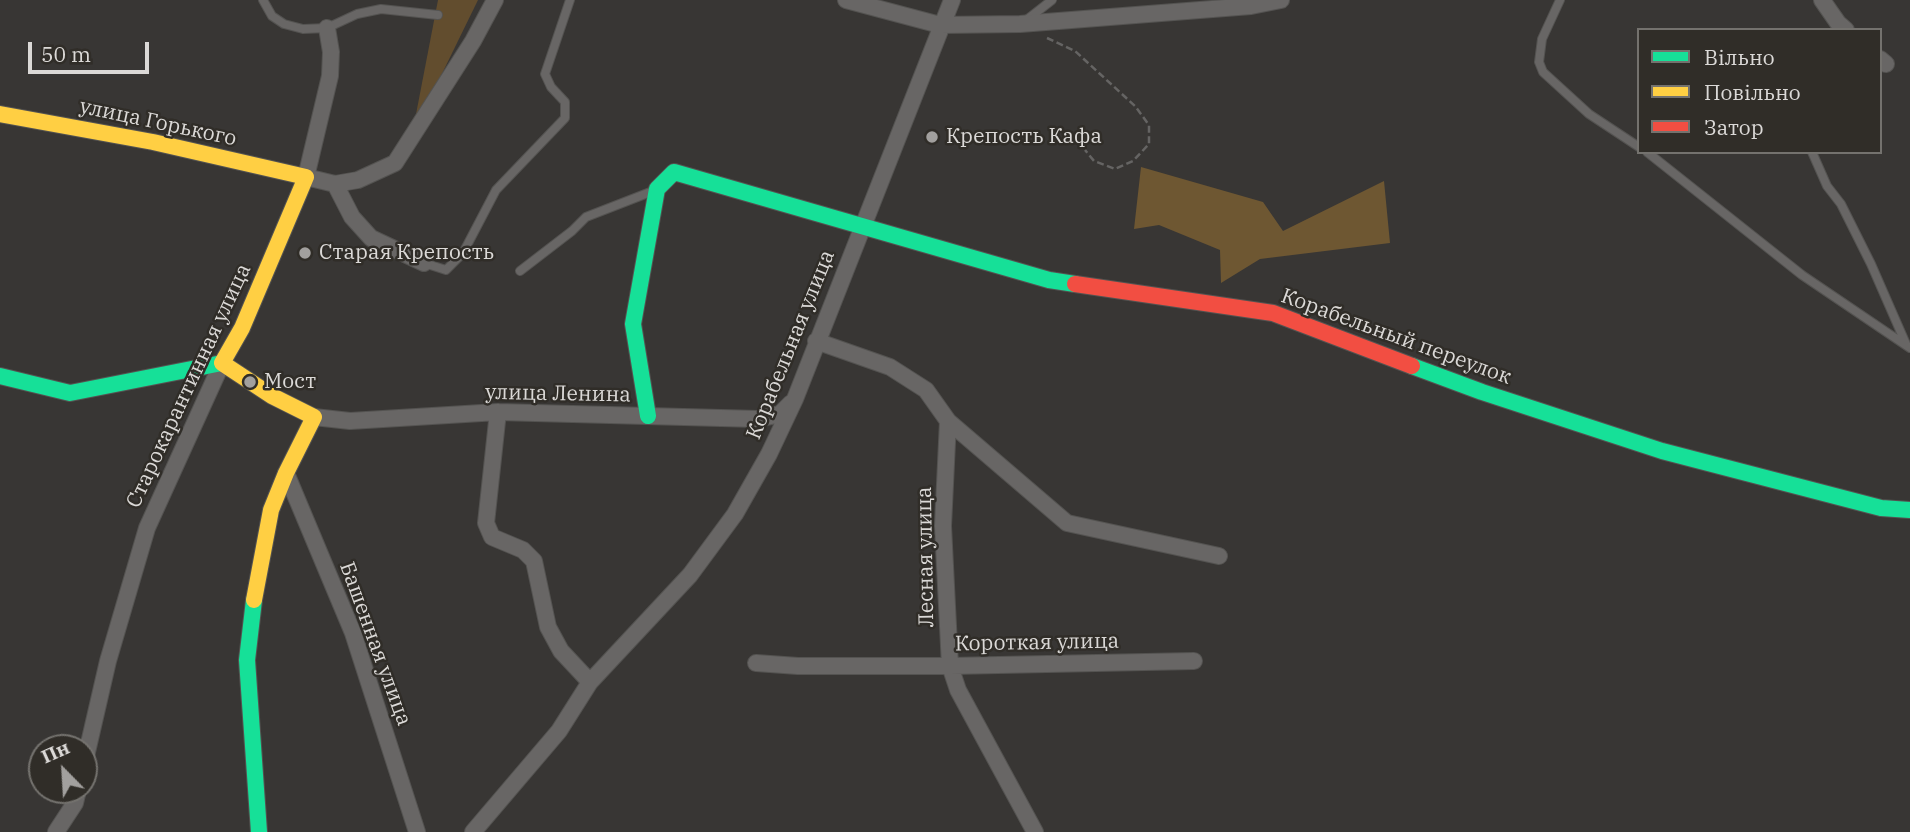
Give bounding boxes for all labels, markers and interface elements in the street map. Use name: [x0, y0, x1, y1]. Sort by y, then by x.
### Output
scale bar: [32, 28, 152, 72]
legend: [1637, 28, 1882, 154]
text: 50 m: [41, 40, 91, 68]
text: Вільно: [1704, 43, 1775, 71]
text: Повільно: [1704, 78, 1801, 106]
street label: улица Горького: [77, 94, 239, 152]
text: Затор: [1704, 113, 1764, 141]
place label: Крепость Кафа: [946, 124, 1102, 150]
marker: Крепость Кафа: [924, 129, 940, 145]
place label: Старая Крепость: [319, 240, 494, 266]
marker: Старая Крепость: [297, 245, 313, 261]
street label: Корабельная улица: [742, 247, 840, 443]
street label: Старокарантинная улица: [121, 260, 257, 512]
street label: Корабельный переулок: [1277, 284, 1515, 390]
place label: Мост: [264, 369, 316, 395]
marker: Мост: [242, 374, 258, 390]
street label: улица Ленина: [485, 380, 631, 408]
street label: Лесная улица: [912, 486, 940, 628]
street label: Башенная улица: [334, 559, 416, 729]
street label: Короткая улица: [955, 629, 1119, 657]
north arrow: [28, 734, 98, 804]
text: Пн: [37, 735, 73, 768]

